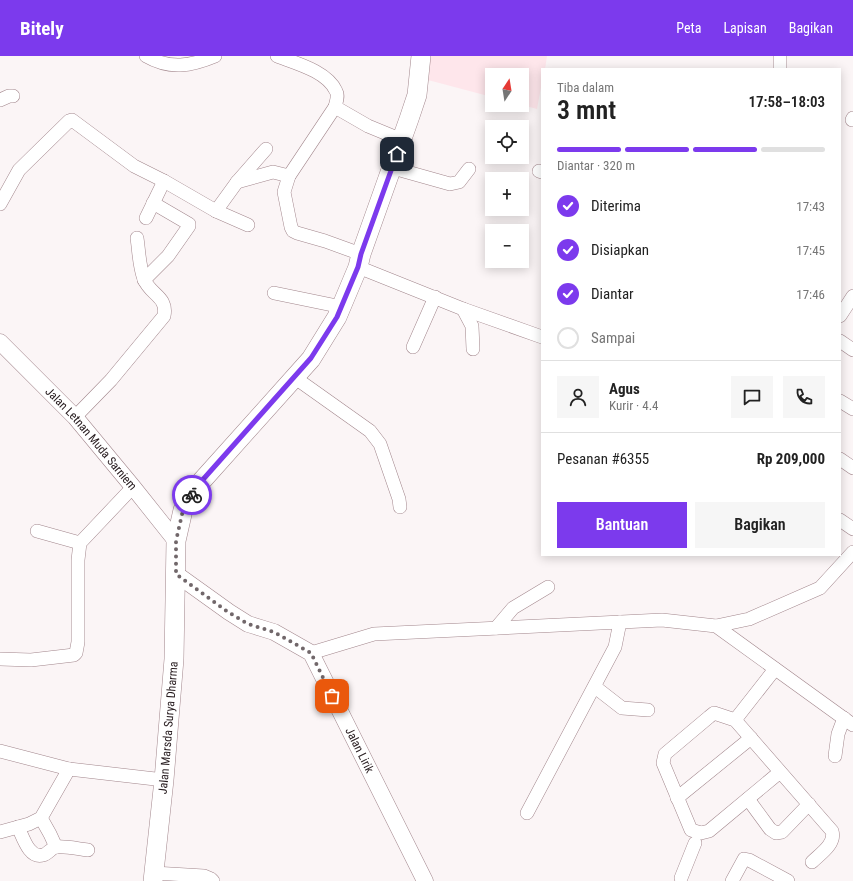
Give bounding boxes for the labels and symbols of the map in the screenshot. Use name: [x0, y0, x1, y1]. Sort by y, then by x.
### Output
north arrow: [485, 68, 529, 112]
pin: [380, 137, 414, 171]
street label: Jalan Letnan Muda Sarniem: [42, 384, 140, 493]
courier: [172, 475, 212, 515]
street label: Jalan Marsda Surya Dharma: [156, 661, 181, 795]
pin: [315, 679, 349, 713]
street label: Jalan Lirik: [342, 725, 377, 776]

